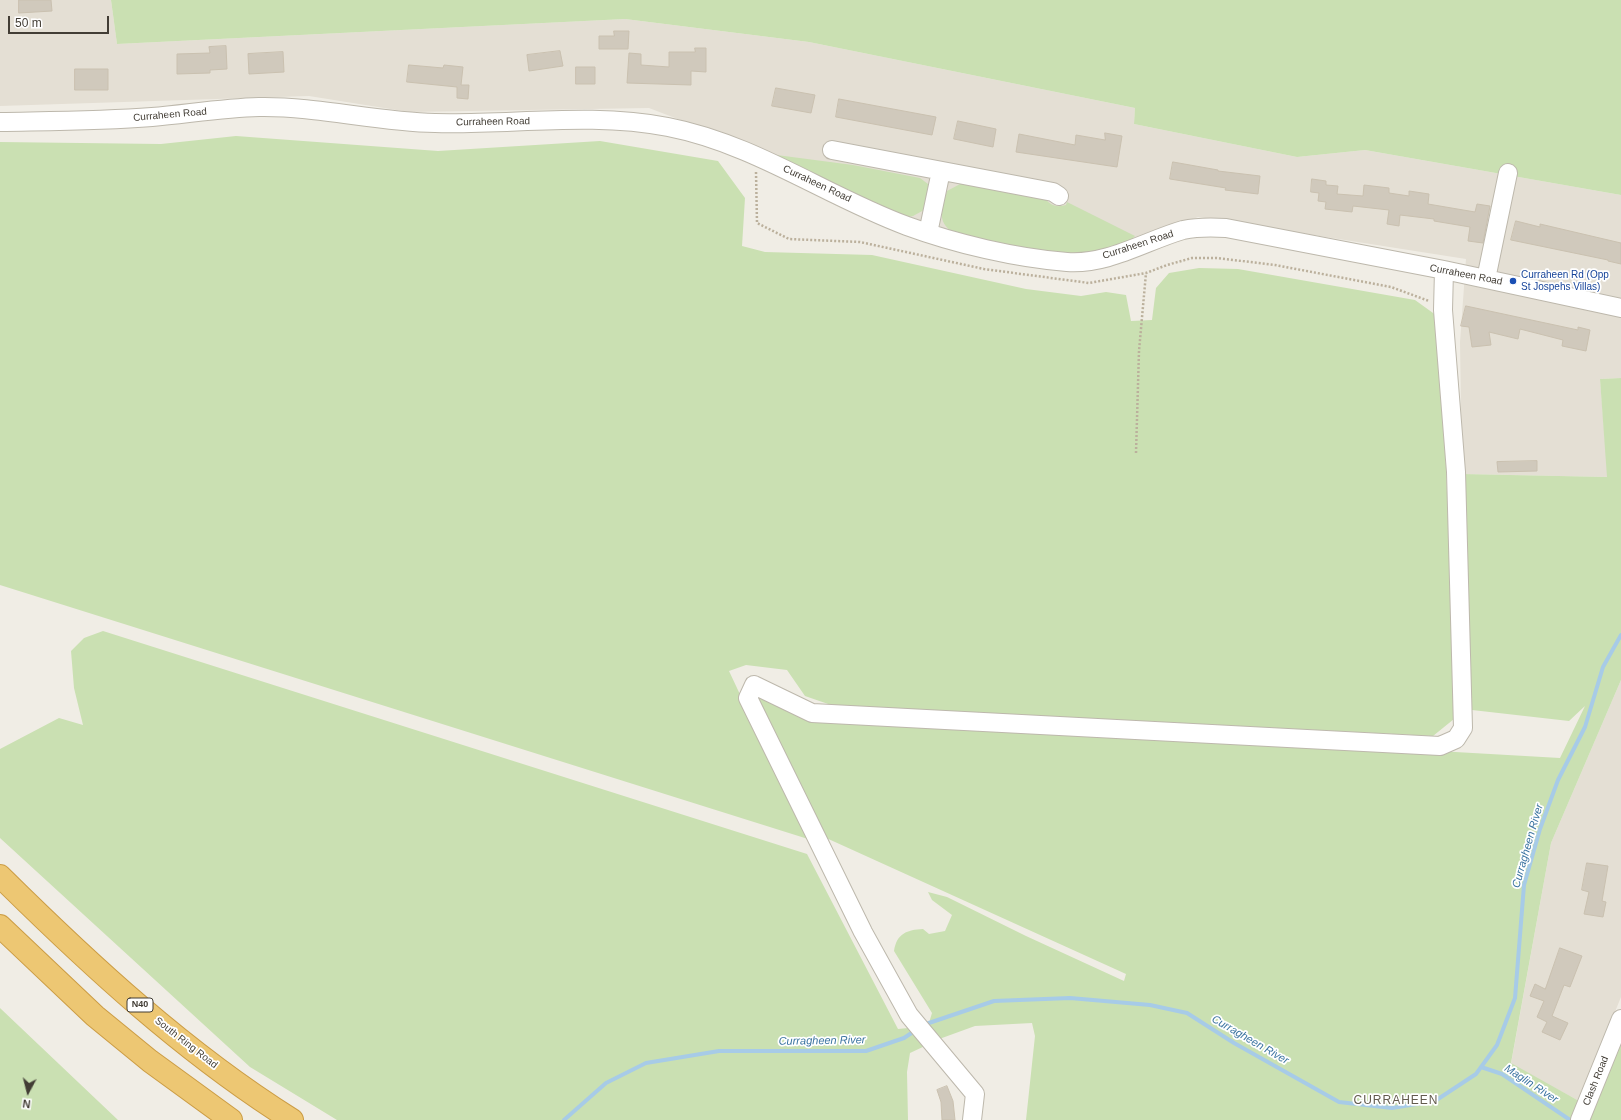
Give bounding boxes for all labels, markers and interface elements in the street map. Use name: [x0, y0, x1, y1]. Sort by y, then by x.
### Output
scale bar: [10, 8, 111, 34]
text: 50 m: [15, 16, 42, 30]
street label: Curraheen Road: [133, 106, 207, 124]
street label: Curraheen Road: [456, 115, 530, 129]
street label: Curraheen Road: [781, 163, 853, 205]
street label: Curraheen Road: [1101, 228, 1175, 262]
street label: Curraheen Road: [1429, 262, 1503, 288]
place label: Curraheen Rd (Opp St Jospehs Villas): [1521, 269, 1609, 292]
marker: Curraheen Rd (Opp St Jospehs Villas): [1508, 276, 1518, 286]
water label: Curragheen River: [1510, 802, 1546, 890]
road number: N40: [127, 998, 153, 1012]
water label: Curragheen River: [1209, 1013, 1291, 1067]
street label: South Ring Road: [152, 1015, 220, 1071]
water label: Curragheen River: [778, 1034, 866, 1048]
street label: Clash Road: [1581, 1055, 1611, 1107]
water label: Maglin River: [1502, 1062, 1560, 1106]
north arrow: [8, 1072, 48, 1112]
district label: CURRAHEEN: [1353, 1094, 1439, 1108]
text: N: [22, 1097, 31, 1110]

